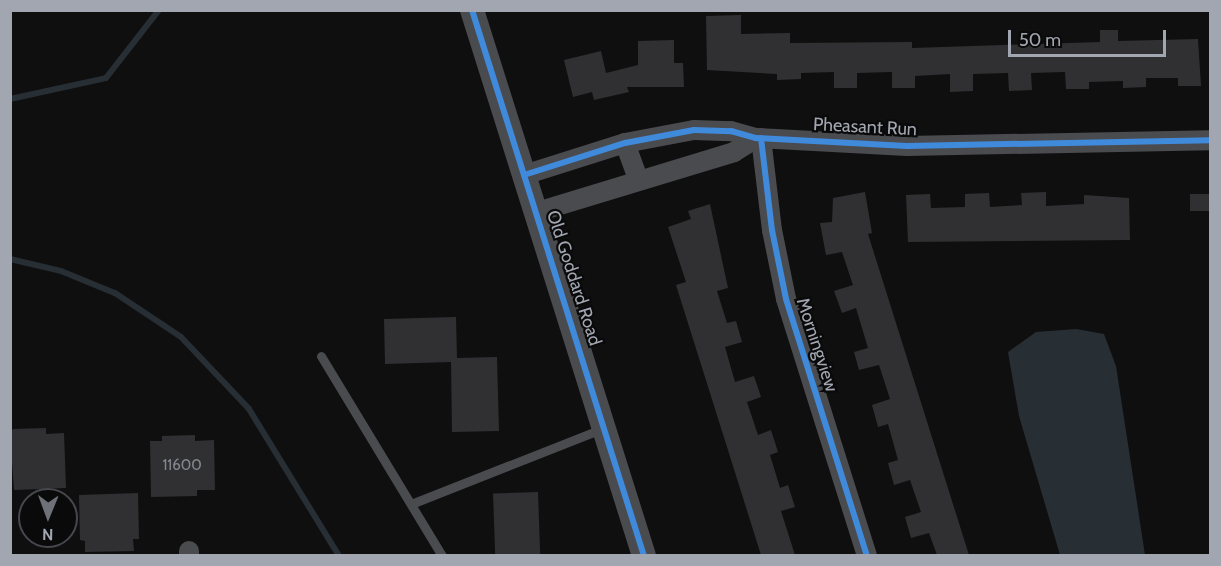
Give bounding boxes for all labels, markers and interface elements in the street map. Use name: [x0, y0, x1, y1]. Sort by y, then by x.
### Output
scale bar: [1011, 18, 1168, 56]
text: 50 m: [1019, 29, 1061, 51]
street label: Pheasant Run: [812, 113, 918, 141]
street label: Old Goddard Road: [542, 208, 606, 348]
street label: Morningview: [792, 295, 842, 395]
house number: 11600: [162, 457, 202, 475]
north arrow: [18, 488, 78, 548]
text: N: [42, 525, 54, 544]

